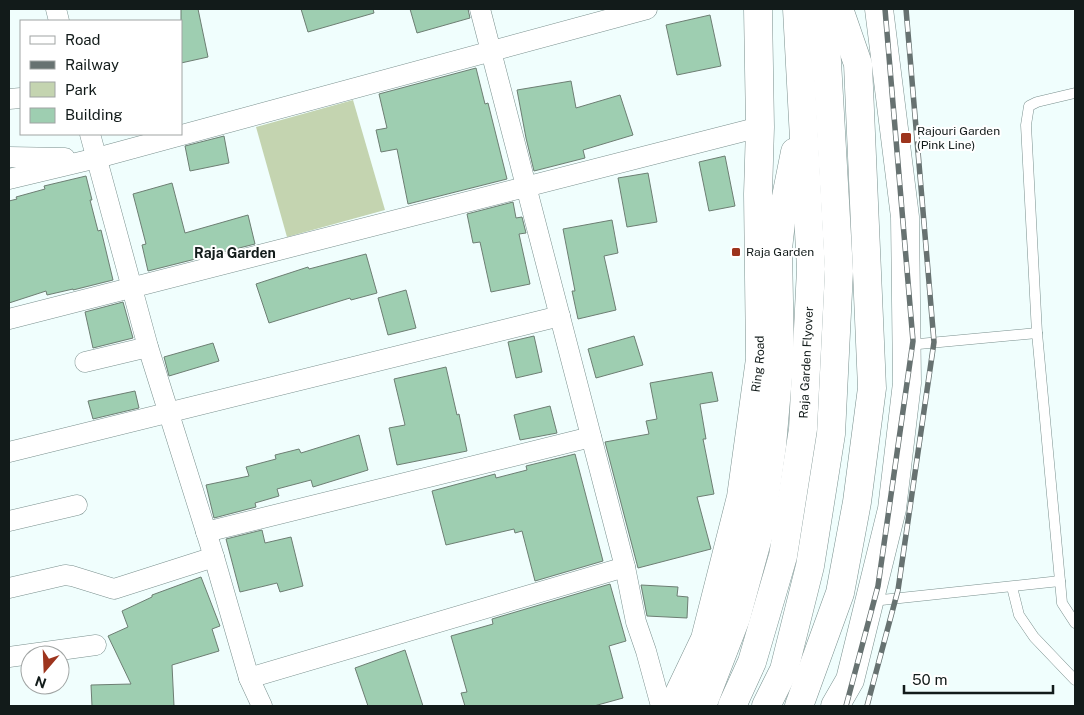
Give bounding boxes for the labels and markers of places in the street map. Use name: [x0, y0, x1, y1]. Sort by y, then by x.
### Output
place label: Rajouri Garden (Pink Line): [917, 124, 1000, 152]
marker: Rajouri Garden (Pink Line): [899, 131, 913, 145]
place label: Raja Garden: [746, 245, 814, 259]
marker: Raja Garden: [730, 246, 742, 258]

